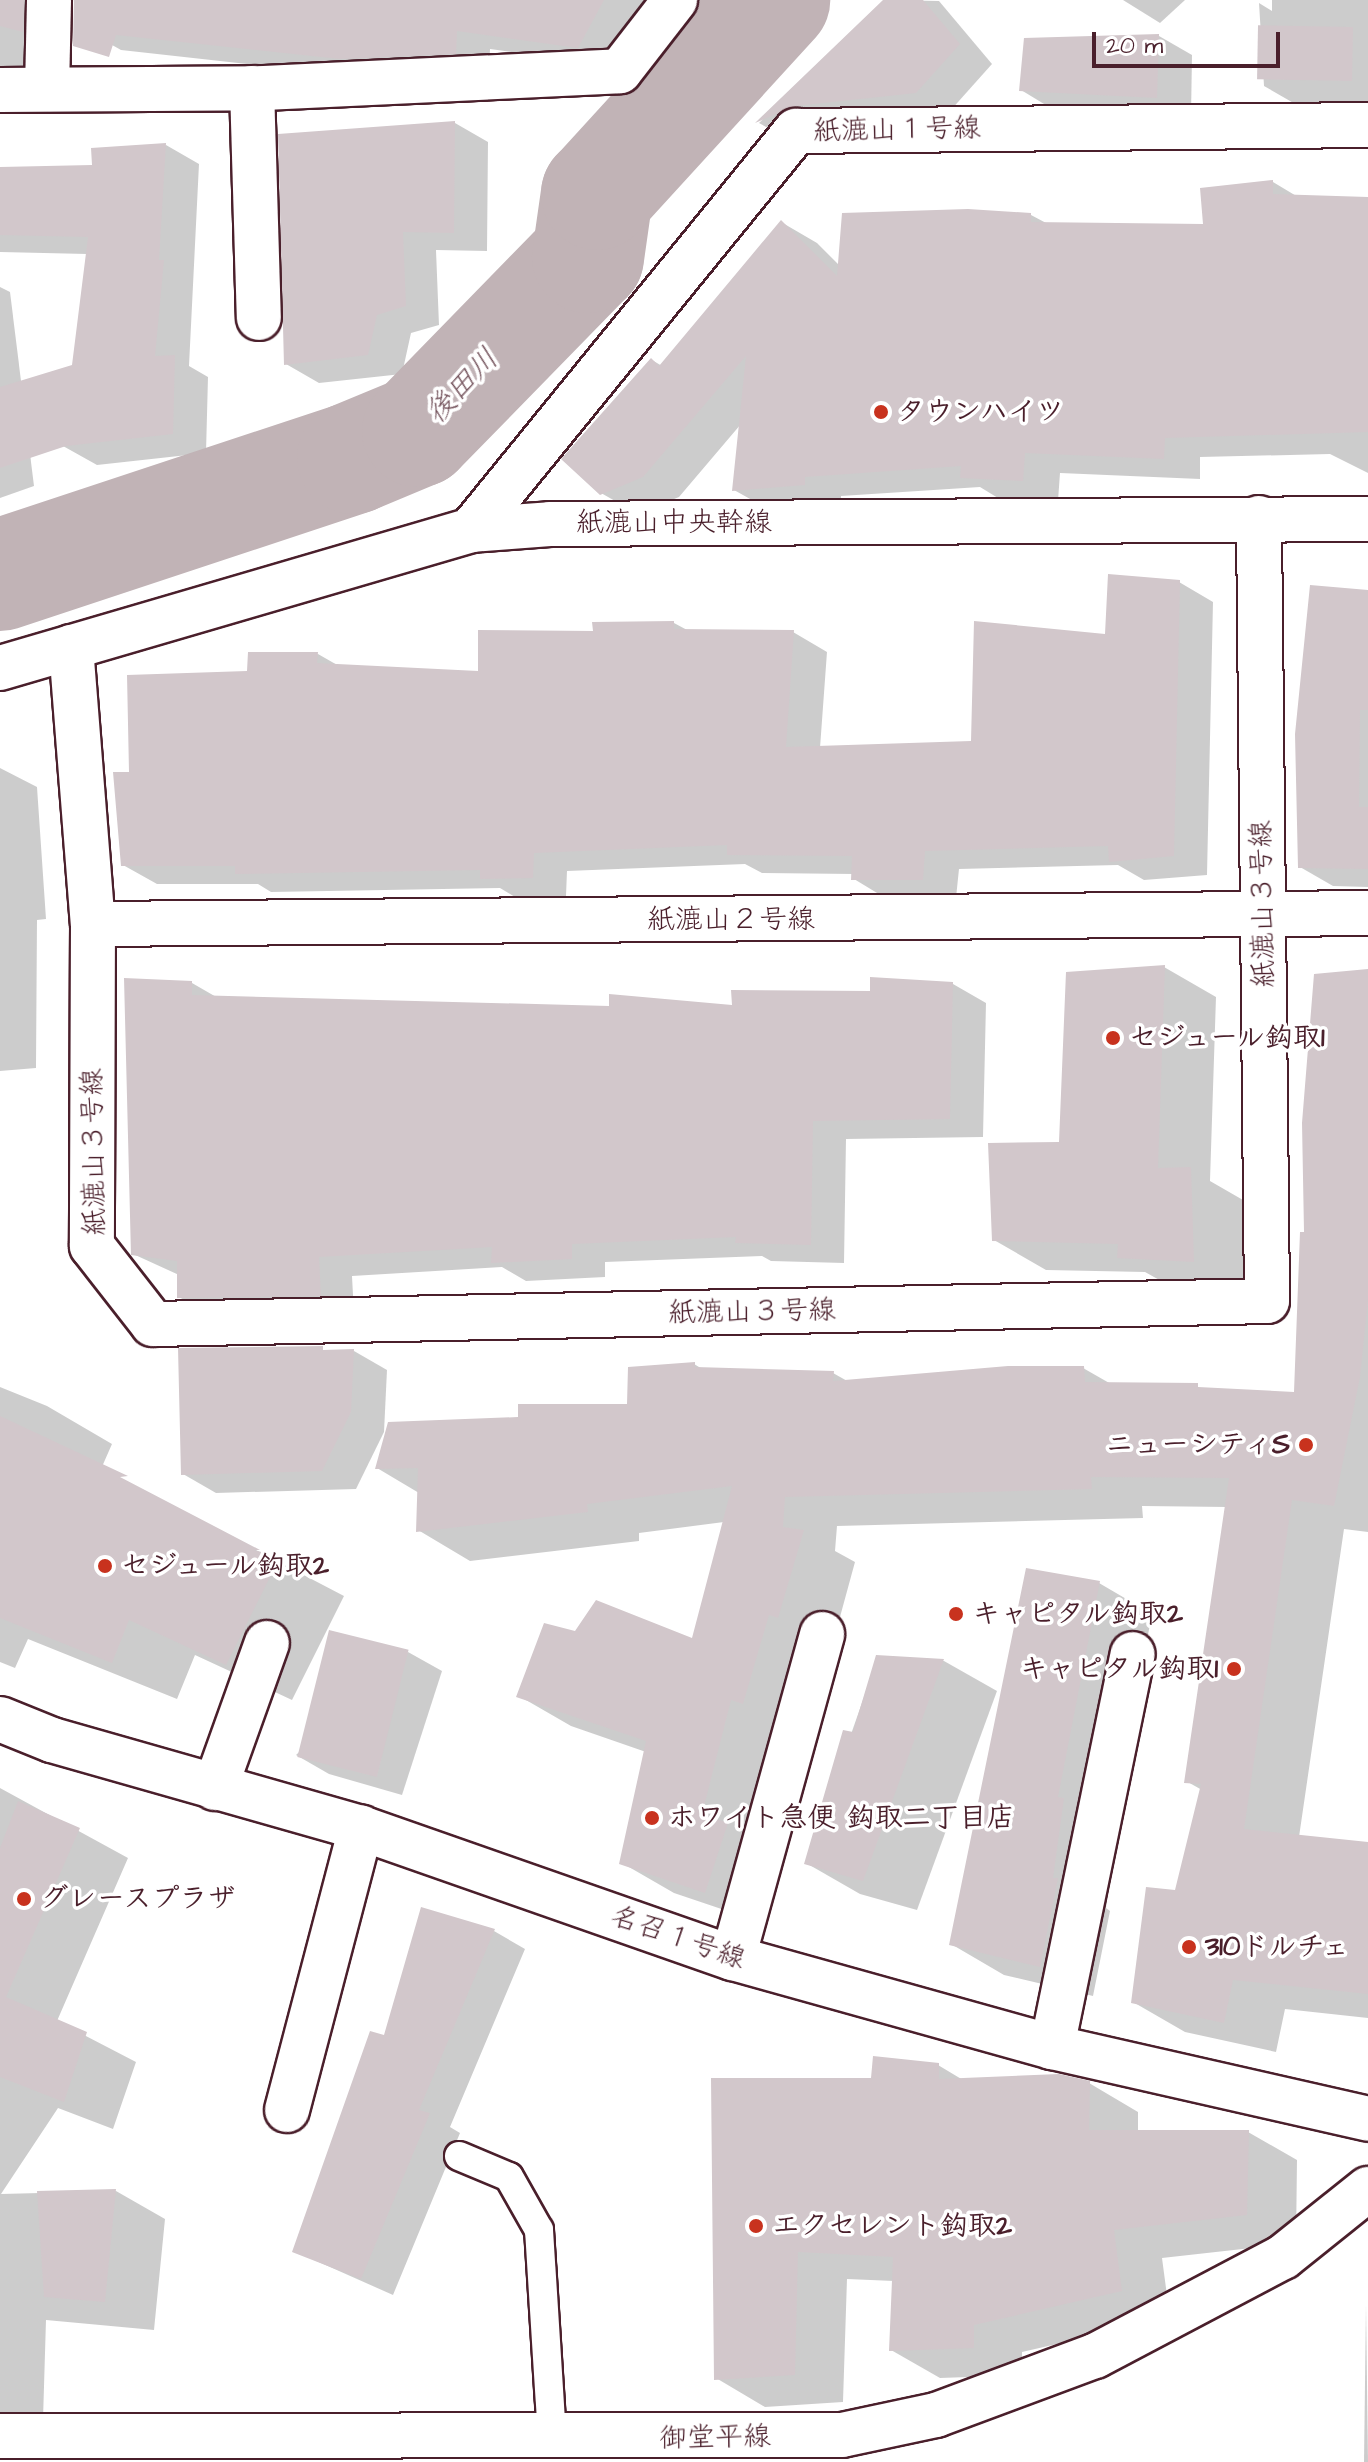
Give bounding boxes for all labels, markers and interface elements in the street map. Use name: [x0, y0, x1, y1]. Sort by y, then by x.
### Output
scale bar: [1096, 16, 1284, 66]
text: 20 m: [1106, 29, 1163, 63]
street label: 紙漉山１号線: [813, 112, 981, 148]
water label: 後田川: [418, 341, 506, 431]
place label: タウンハイツ: [897, 395, 1065, 429]
marker: タウンハイツ: [872, 403, 890, 421]
street label: 紙漉山中央幹線: [576, 506, 772, 540]
street label: 紙漉山３号線: [1245, 820, 1281, 988]
street label: 紙漉山２号線: [647, 903, 815, 937]
place label: セジュール鈎取1: [1129, 1021, 1328, 1055]
marker: セジュール鈎取1: [1104, 1029, 1122, 1047]
street label: 紙漉山３号線: [76, 1068, 112, 1236]
street label: 紙漉山３号線: [668, 1294, 836, 1330]
place label: ニューシティS: [1105, 1428, 1290, 1462]
marker: ニューシティS: [1297, 1436, 1315, 1454]
place label: セジュール鈎取2: [121, 1549, 332, 1583]
marker: セジュール鈎取2: [96, 1557, 114, 1575]
place label: キャピタル鈎取2: [972, 1597, 1184, 1631]
marker: キャピタル鈎取2: [947, 1605, 965, 1623]
place label: キャピタル鈎取1: [1018, 1652, 1218, 1686]
marker: キャピタル鈎取1: [1225, 1660, 1243, 1678]
place label: ホワイト急便 鈎取二丁目店: [668, 1801, 1015, 1835]
marker: ホワイト急便 鈎取二丁目店: [643, 1809, 661, 1827]
place label: グレースプラザ: [40, 1882, 237, 1916]
marker: グレースプラザ: [15, 1890, 33, 1908]
street label: 名召１号線: [606, 1899, 750, 1977]
place label: 310ドルチェ: [1205, 1930, 1352, 1964]
marker: 310ドルチェ: [1180, 1938, 1198, 1956]
place label: エクセレント鈎取2: [772, 2209, 1012, 2243]
marker: エクセレント鈎取2: [747, 2217, 765, 2235]
street label: 御堂平線: [659, 2420, 771, 2456]

